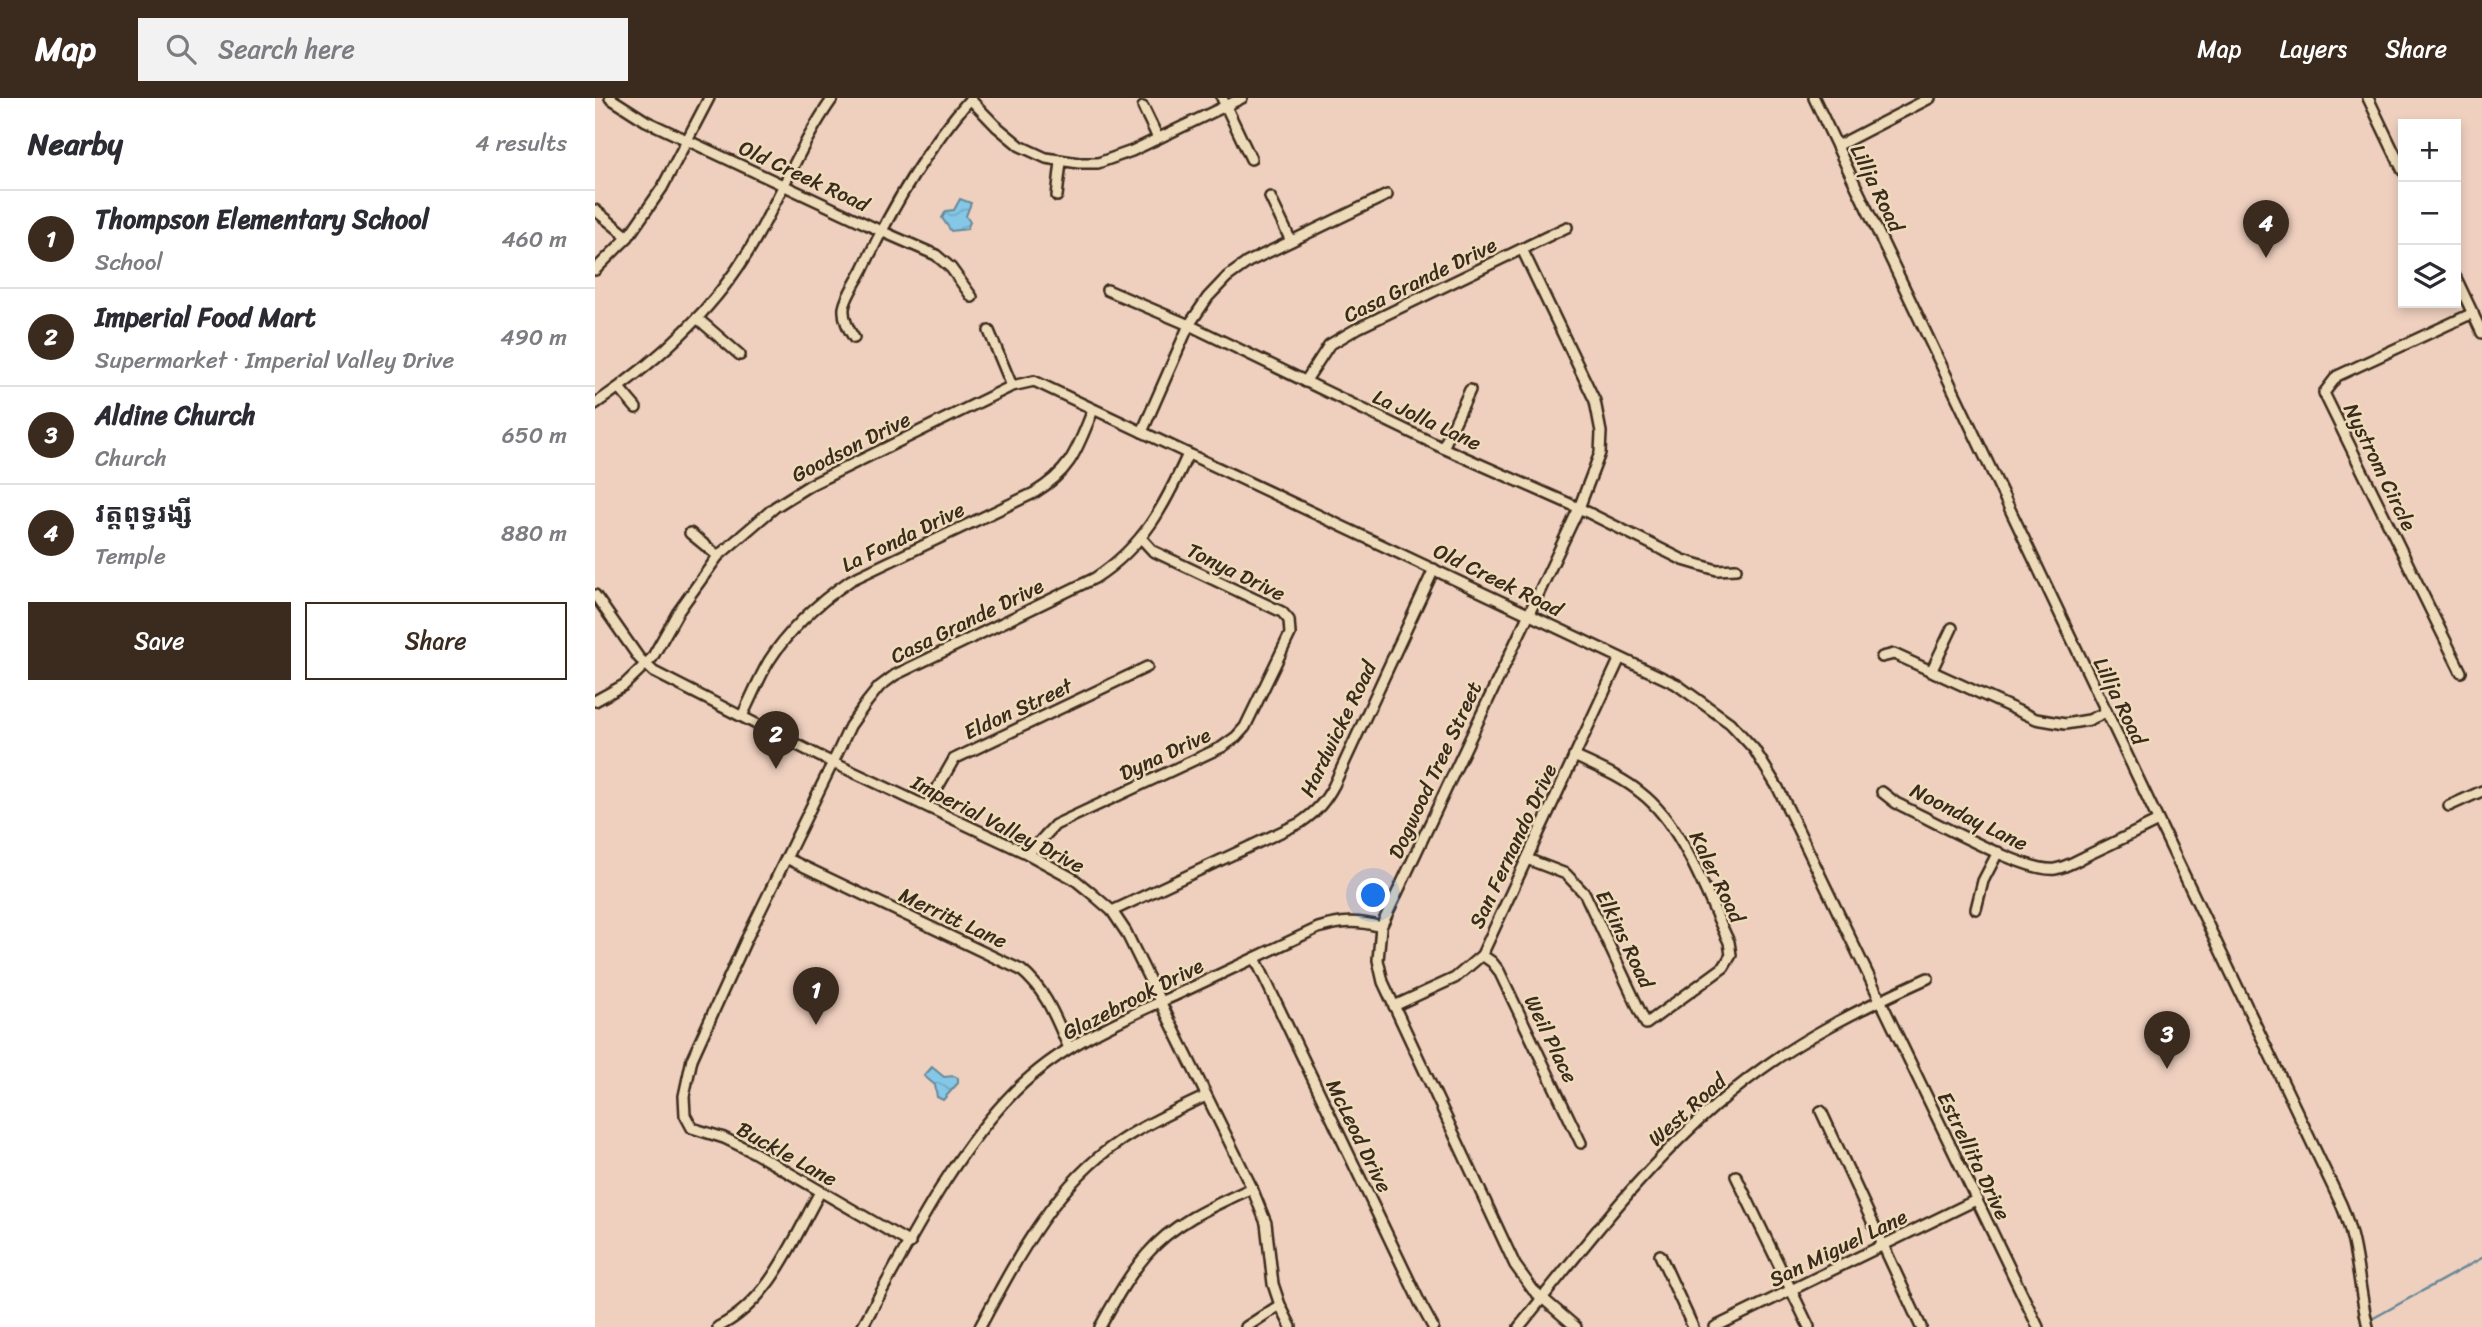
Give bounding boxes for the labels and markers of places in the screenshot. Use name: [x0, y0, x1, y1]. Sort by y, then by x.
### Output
pin: 4: [2243, 200, 2289, 258]
pin: 2: [753, 711, 799, 769]
pin: 1: [793, 967, 839, 1025]
pin: 3: [2144, 1011, 2190, 1069]

